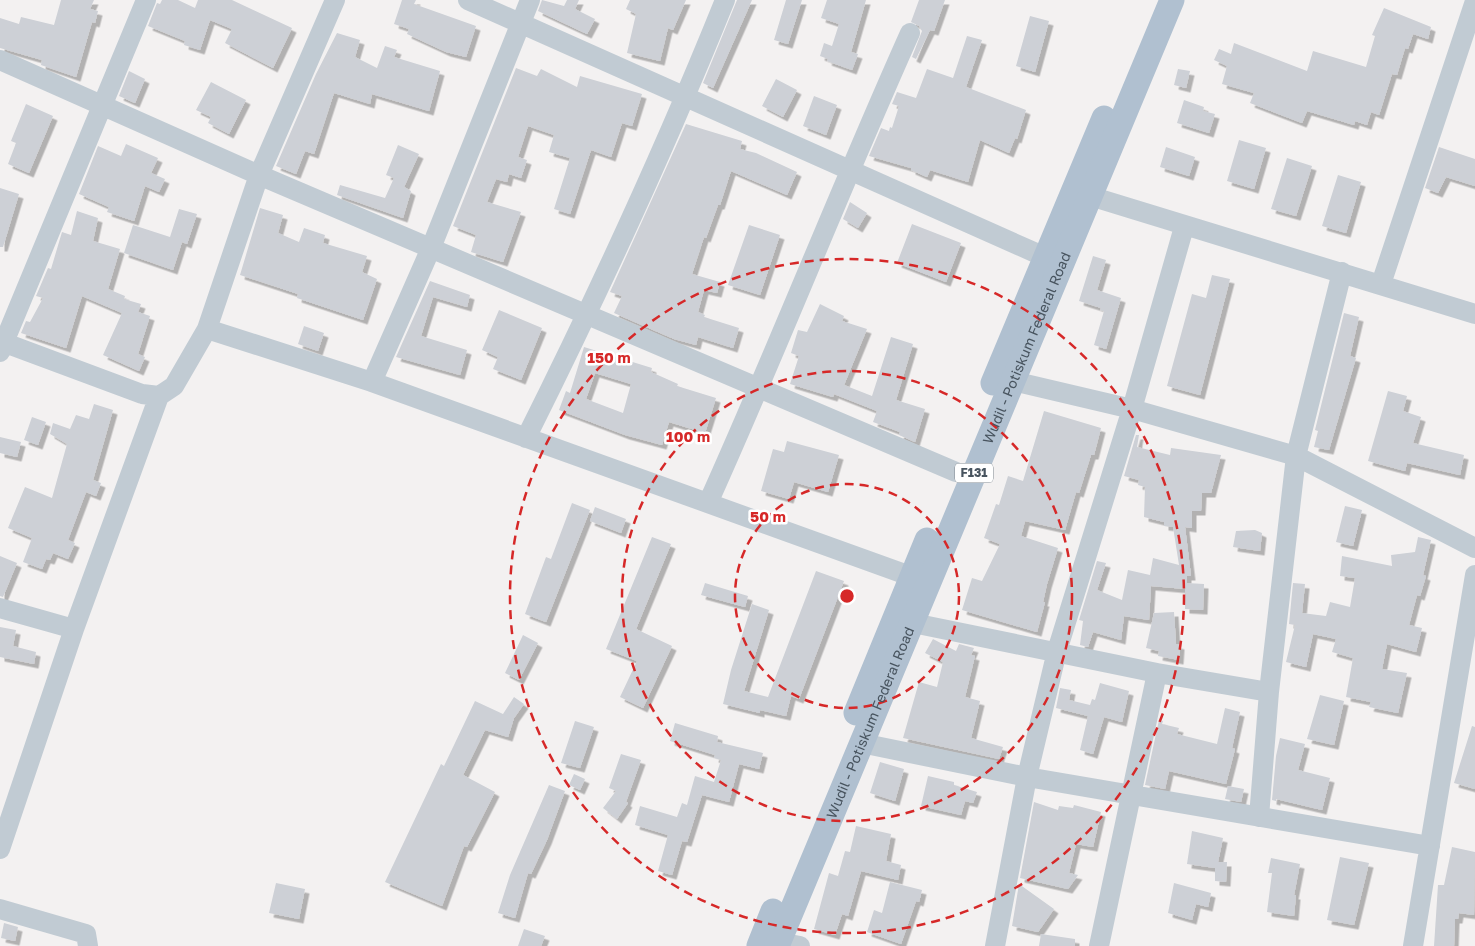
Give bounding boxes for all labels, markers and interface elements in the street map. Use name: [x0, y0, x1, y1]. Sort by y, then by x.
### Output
street label: Wudil - Potiskum Federal Road: [979, 249, 1074, 446]
text: 150 m: [587, 348, 631, 366]
text: 100 m: [666, 427, 710, 445]
road number: F131: [955, 463, 993, 482]
text: 50 m: [750, 507, 786, 525]
centre of rings: [838, 587, 856, 605]
street label: Wudil - Potiskum Federal Road: [822, 624, 917, 821]

